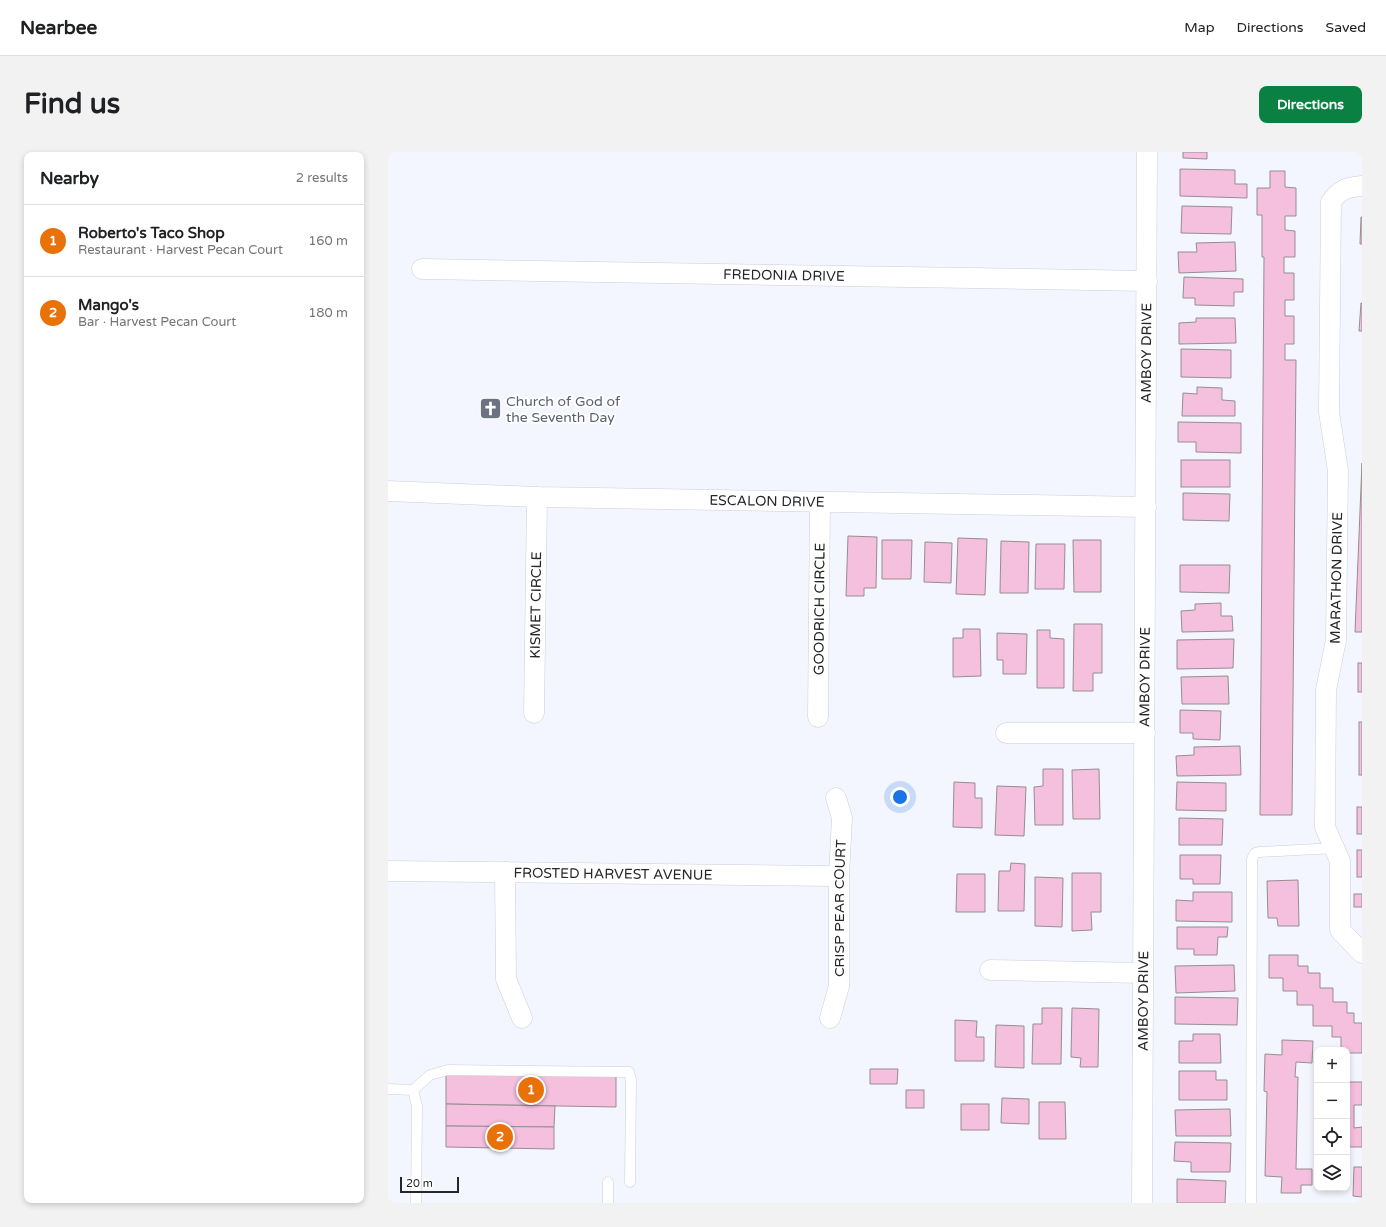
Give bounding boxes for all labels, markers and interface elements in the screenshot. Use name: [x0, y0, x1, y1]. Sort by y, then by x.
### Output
text: Nearbee: [20, 17, 97, 39]
text: Map: [1184, 19, 1215, 36]
text: Directions: [1237, 19, 1304, 36]
text: Saved: [1326, 19, 1366, 36]
button: Directions: [1259, 86, 1362, 123]
text: Find us: [24, 87, 120, 121]
text: Nearby: [40, 168, 99, 189]
text: 2 results: [296, 170, 348, 186]
text: Roberto's Taco Shop: [78, 224, 225, 242]
text: 1: [49, 233, 57, 249]
text: 160 m: [308, 233, 348, 249]
text: Restaurant · Harvest Pecan Court: [78, 242, 283, 258]
street label: FREDONIA DRIVE: [723, 266, 845, 285]
text: Mango's: [78, 296, 139, 314]
street label: AMBOY DRIVE: [1138, 303, 1155, 403]
text: 2: [49, 305, 57, 321]
text: 180 m: [308, 305, 348, 321]
text: Bar · Harvest Pecan Court: [78, 314, 236, 330]
place label: Church of God of the Seventh Day: [506, 393, 621, 426]
church icon: Church of God of the Seventh Day: [478, 396, 504, 422]
street label: ESCALON DRIVE: [709, 492, 825, 511]
street label: MARATHON DRIVE: [1327, 512, 1346, 644]
street label: GOODRICH CIRCLE: [810, 543, 829, 675]
street label: KISMET CIRCLE: [527, 551, 545, 659]
street label: AMBOY DRIVE: [1136, 627, 1154, 727]
your location: [890, 787, 910, 807]
street label: CRISP PEAR COURT: [831, 839, 850, 977]
street label: FROSTED HARVEST AVENUE: [513, 864, 713, 884]
street label: AMBOY DRIVE: [1135, 951, 1152, 1051]
map controls: [1314, 1047, 1350, 1191]
button: +: [1314, 1047, 1350, 1083]
pin: 1: [518, 1075, 544, 1105]
button: −: [1314, 1083, 1350, 1119]
button: locate: [1314, 1119, 1350, 1155]
pin: 2: [487, 1122, 513, 1152]
button: layers: [1314, 1155, 1350, 1191]
scale bar: [400, 1175, 459, 1194]
text: 20 m: [406, 1177, 433, 1190]

